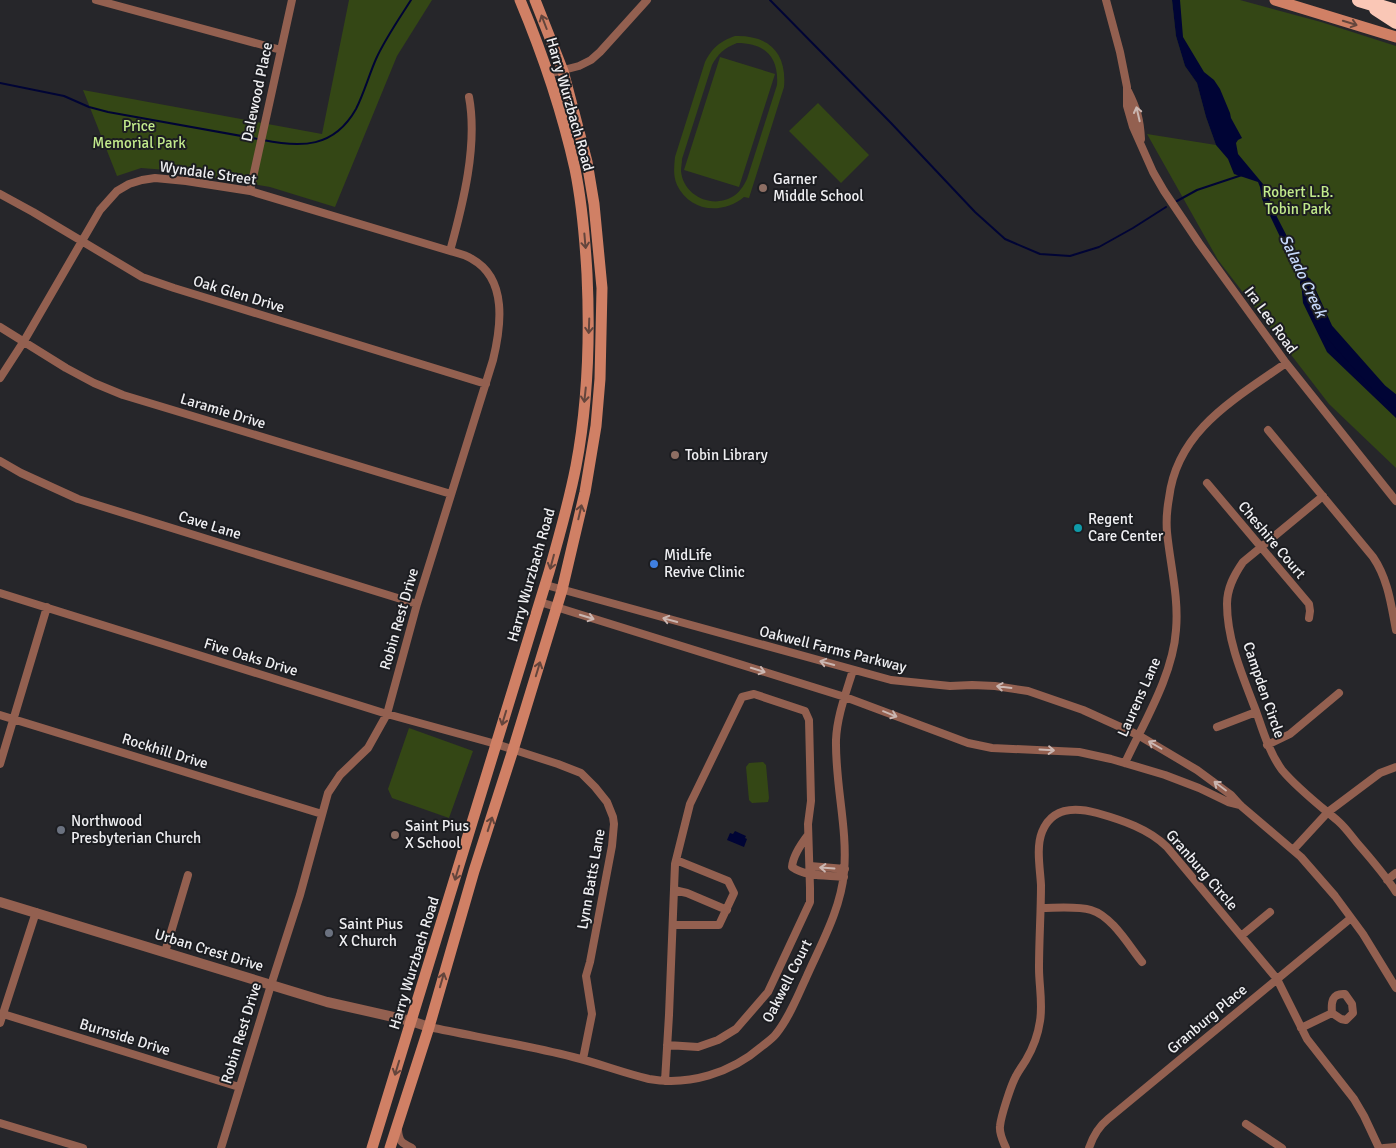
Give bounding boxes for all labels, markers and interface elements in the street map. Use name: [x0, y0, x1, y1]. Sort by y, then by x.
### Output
one-way arrow: [539, 15, 548, 31]
one-way arrow: [1341, 18, 1357, 28]
street label: Harry Wurzbach Road: [542, 35, 598, 173]
street label: Dalewood Place: [238, 41, 276, 143]
one-way arrow: [1133, 107, 1142, 123]
park label: Price Memorial Park: [92, 117, 186, 152]
street label: Wyndale Street: [158, 157, 258, 189]
place label: Garner Middle School: [773, 170, 864, 205]
marker: Garner Middle School: [757, 182, 769, 194]
park label: Robert L.B. Tobin Park: [1262, 183, 1334, 218]
water label: Salado Creek: [1275, 231, 1332, 323]
one-way arrow: [581, 233, 590, 249]
street label: Oak Glen Drive: [191, 272, 287, 316]
street label: Ira Lee Road: [1241, 283, 1301, 357]
one-way arrow: [584, 318, 594, 334]
one-way arrow: [580, 387, 590, 403]
street label: Laramie Drive: [178, 389, 268, 433]
place label: Tobin Library: [685, 446, 768, 464]
marker: Tobin Library: [669, 449, 681, 461]
street label: Cheshire Court: [1234, 498, 1310, 582]
one-way arrow: [576, 505, 585, 521]
street label: Harry Wurzbach Road: [503, 506, 559, 644]
street label: Cave Lane: [176, 507, 244, 543]
place label: Regent Care Center: [1088, 510, 1164, 545]
marker: Regent Care Center: [1072, 522, 1084, 534]
place label: MidLife Revive Clinic: [664, 546, 745, 581]
one-way arrow: [547, 554, 556, 570]
marker: MidLife Revive Clinic: [648, 558, 660, 570]
street label: Robin Rest Drive: [376, 566, 422, 672]
one-way arrow: [578, 612, 594, 622]
one-way arrow: [663, 615, 679, 624]
street label: Oakwell Farms Parkway: [758, 622, 908, 676]
street label: Five Oaks Drive: [202, 634, 300, 680]
street label: Campden Circle: [1239, 640, 1289, 740]
street label: Laurens Lane: [1113, 654, 1165, 740]
one-way arrow: [820, 658, 836, 668]
one-way arrow: [534, 662, 544, 678]
one-way arrow: [750, 665, 766, 675]
one-way arrow: [997, 682, 1013, 692]
one-way arrow: [499, 709, 508, 725]
one-way arrow: [882, 710, 898, 719]
street label: Rockhill Drive: [120, 729, 210, 773]
one-way arrow: [1149, 740, 1163, 750]
one-way arrow: [1038, 745, 1055, 755]
one-way arrow: [1213, 781, 1227, 791]
place label: Northwood Presbyterian Church: [71, 812, 201, 847]
place label: Saint Pius X School: [405, 817, 470, 852]
one-way arrow: [485, 817, 495, 833]
marker: Northwood Presbyterian Church: [55, 824, 67, 836]
street label: Granburg Circle: [1162, 826, 1242, 914]
street label: Lynn Batts Lane: [573, 827, 609, 931]
marker: Saint Pius X School: [389, 829, 401, 841]
one-way arrow: [819, 863, 835, 872]
one-way arrow: [451, 865, 461, 881]
street label: Harry Wurzbach Road: [385, 894, 443, 1032]
place label: Saint Pius X Church: [339, 915, 404, 950]
street label: Urban Crest Drive: [152, 925, 266, 975]
marker: Saint Pius X Church: [323, 927, 335, 939]
street label: Oakwell Court: [758, 936, 816, 1026]
one-way arrow: [438, 972, 448, 988]
street label: Robin Rest Drive: [217, 980, 265, 1086]
street label: Granburg Place: [1163, 980, 1251, 1058]
street label: Burnside Drive: [77, 1015, 173, 1059]
one-way arrow: [392, 1060, 401, 1075]

